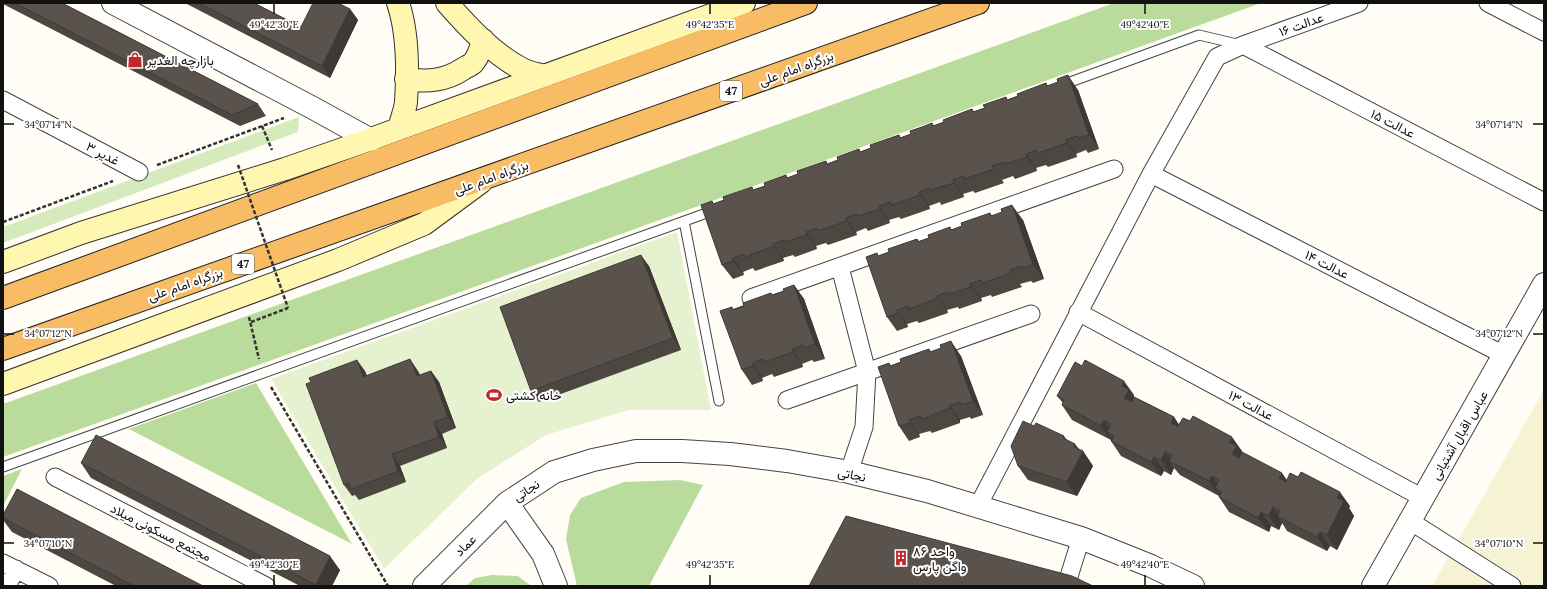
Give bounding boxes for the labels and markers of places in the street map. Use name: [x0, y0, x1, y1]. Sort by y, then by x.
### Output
shop icon: بازارچه الغدیر: [126, 51, 144, 69]
place label: بازارچه الغدیر: [146, 52, 214, 70]
sports icon: خانه کشتی: [485, 386, 503, 404]
place label: خانه کشتی: [506, 387, 562, 404]
place label: ۸۶ واحد واگن پارس: [913, 543, 967, 576]
building icon: ۸۶ واحد واگن پارس: [892, 549, 910, 567]

